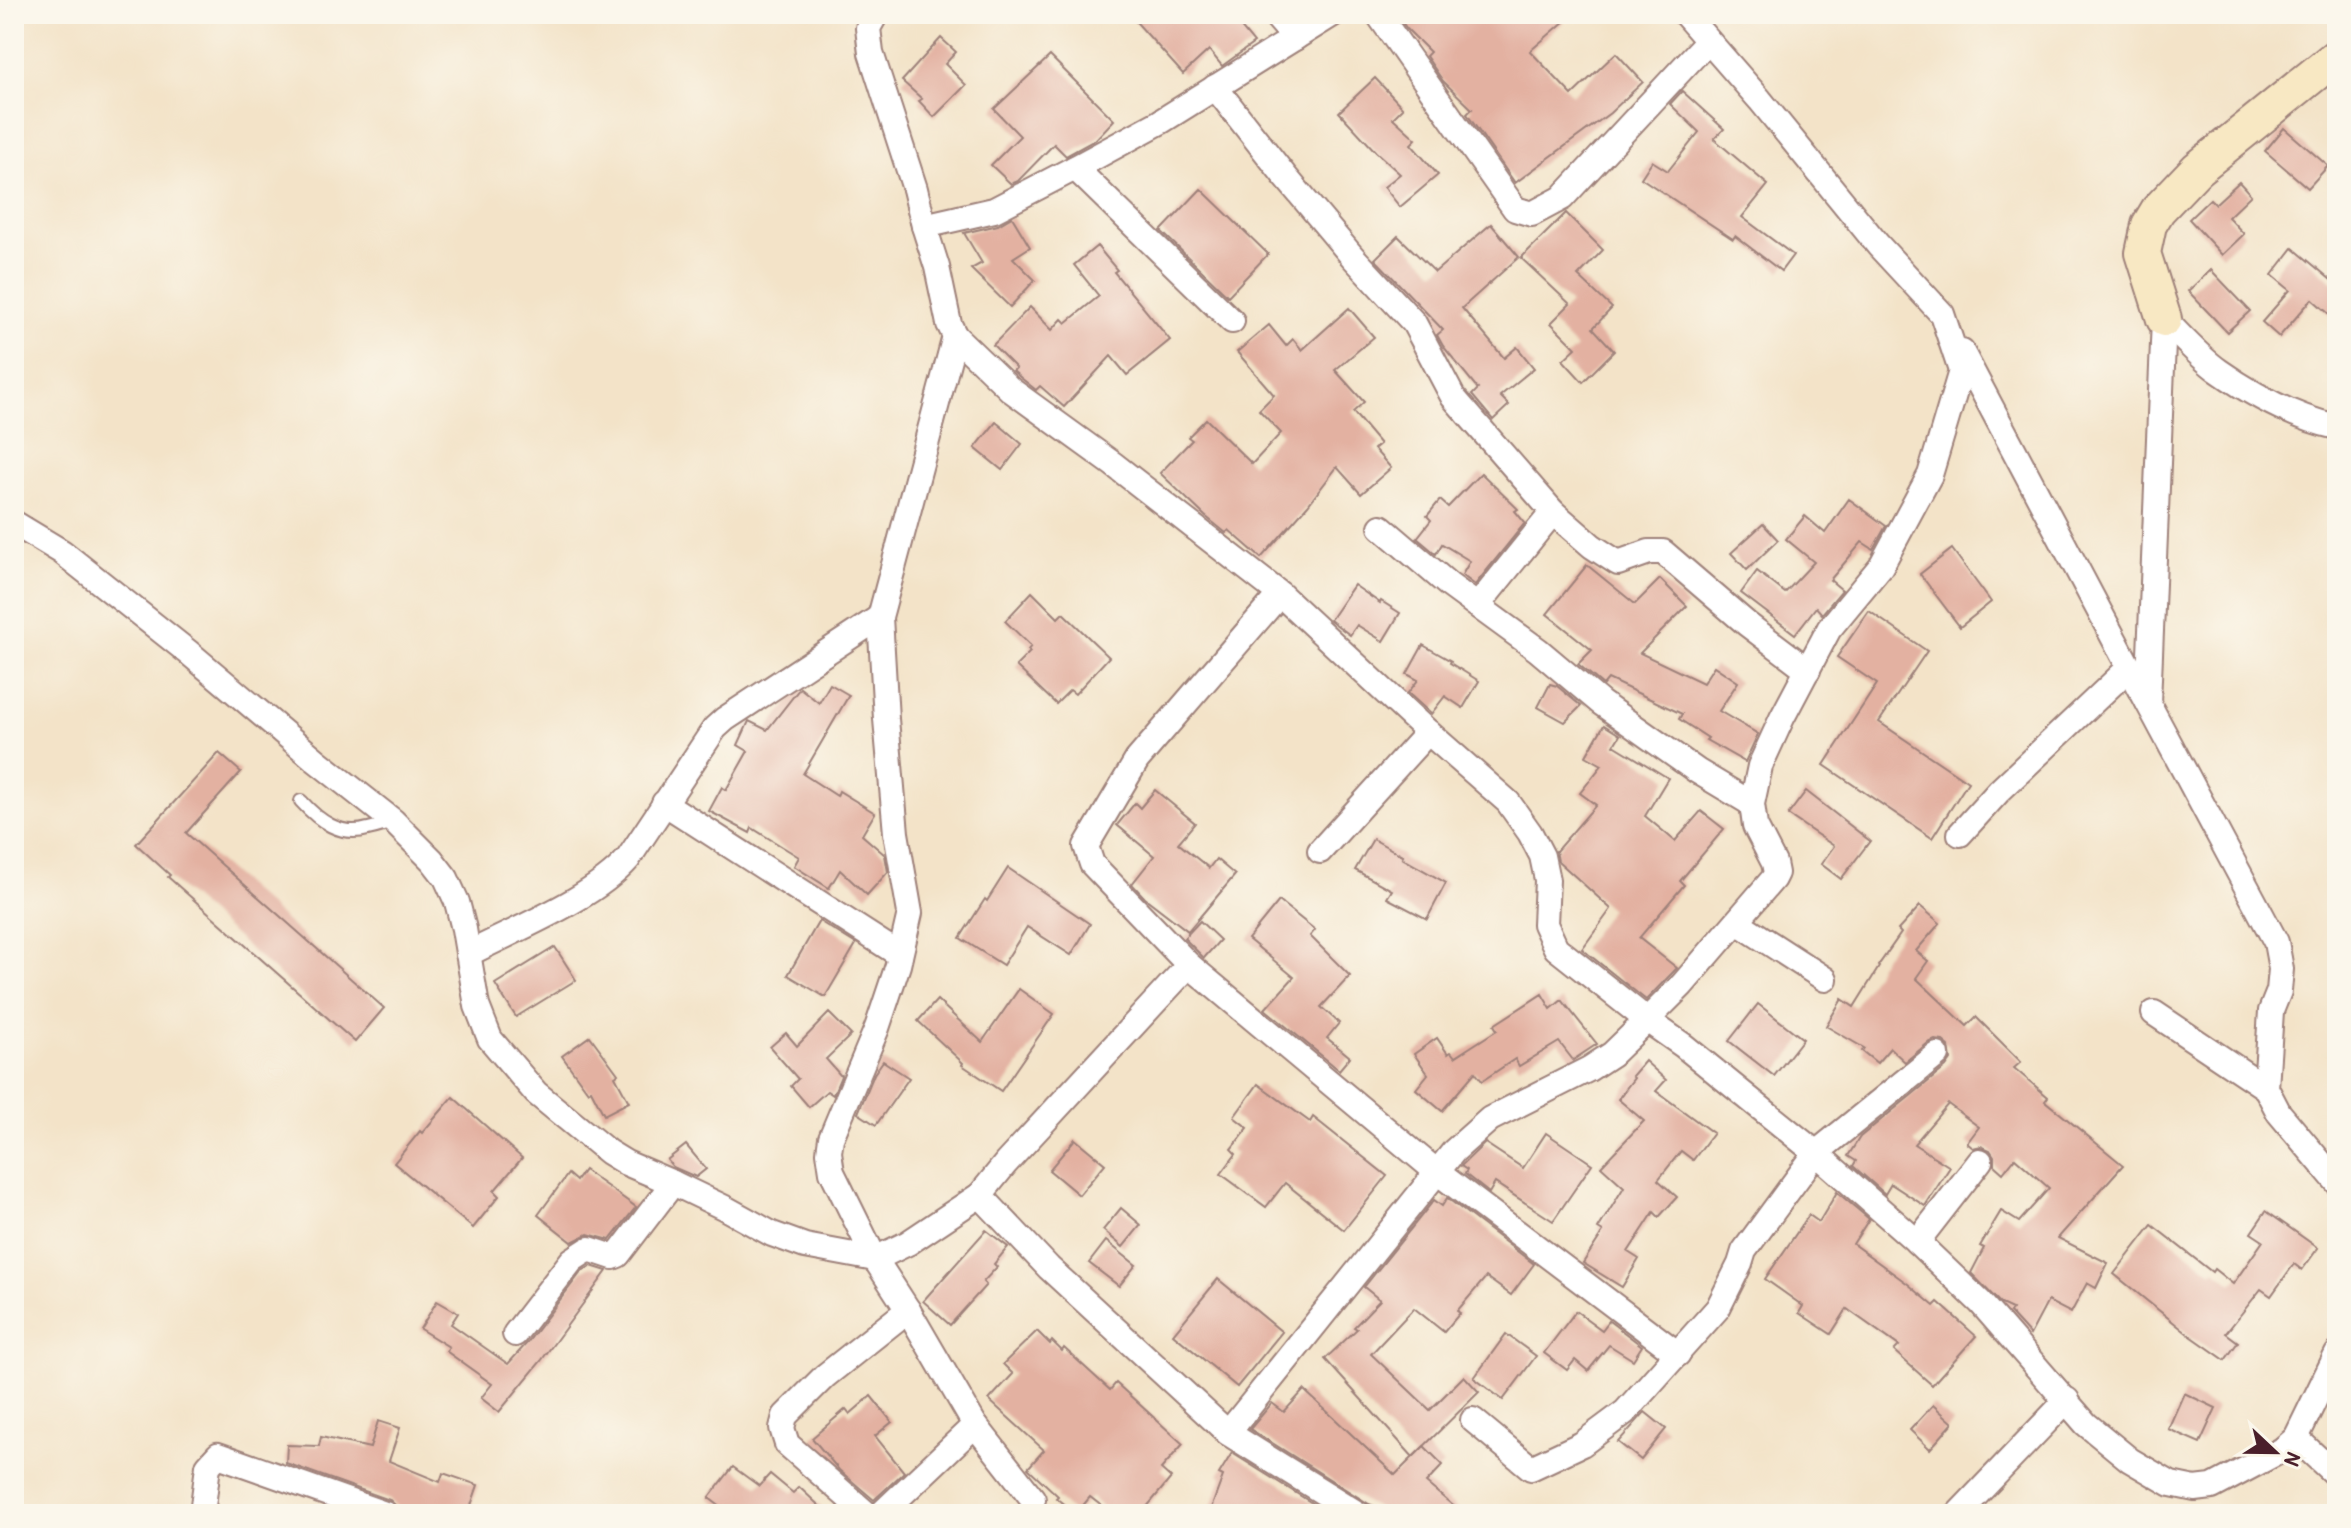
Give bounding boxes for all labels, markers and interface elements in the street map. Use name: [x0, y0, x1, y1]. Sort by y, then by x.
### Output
north arrow: [2235, 1412, 2315, 1492]
text: N: [2277, 1448, 2310, 1471]

